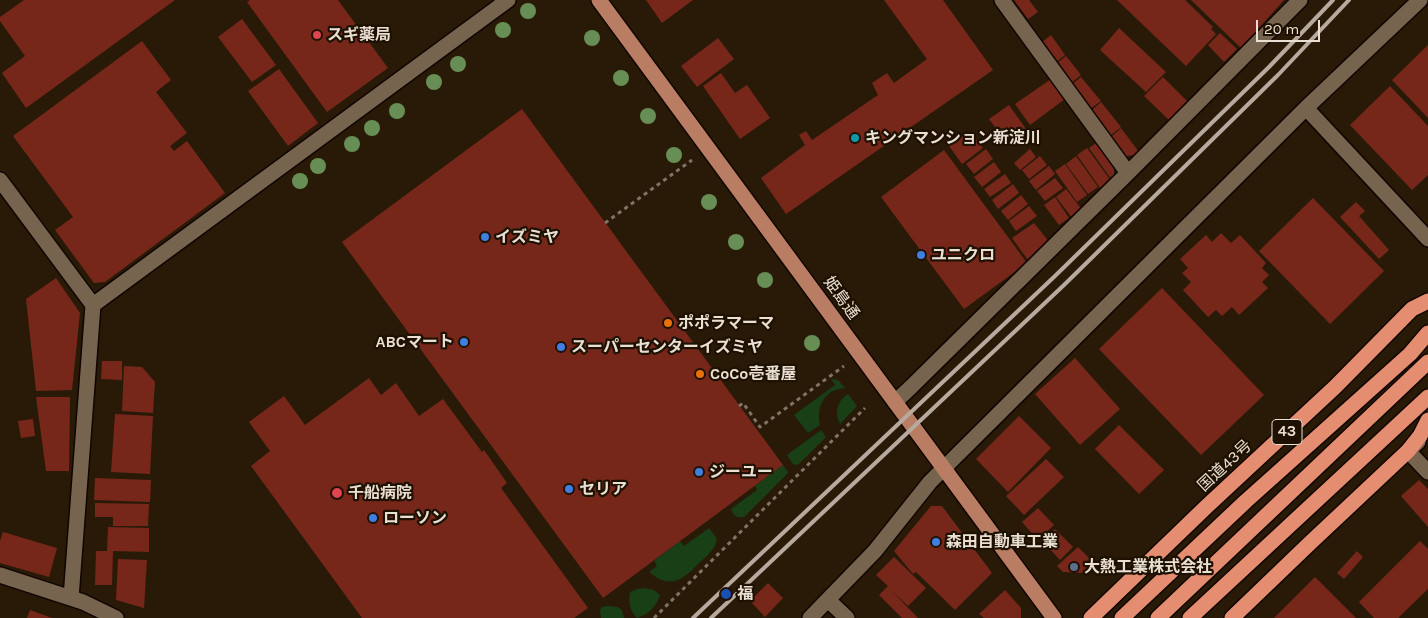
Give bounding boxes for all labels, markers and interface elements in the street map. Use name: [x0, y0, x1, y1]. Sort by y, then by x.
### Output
scale bar: [1258, 10, 1322, 42]
text: 20 m: [1264, 20, 1299, 38]
place label: スギ薬局: [327, 25, 391, 45]
marker: スギ薬局: [311, 29, 323, 41]
place label: キングマンション新淀川: [865, 128, 1041, 148]
marker: キングマンション新淀川: [849, 132, 861, 144]
place label: イズミヤ: [495, 227, 559, 247]
marker: イズミヤ: [479, 231, 491, 243]
place label: ユニクロ: [931, 245, 995, 265]
marker: ユニクロ: [915, 249, 927, 261]
street label: 姫島通: [819, 273, 863, 323]
place label: ポポラマーマ: [678, 313, 774, 333]
marker: ポポラマーマ: [662, 317, 674, 329]
place label: ABCマート: [375, 332, 454, 352]
marker: ABCマート: [458, 336, 470, 348]
place label: スーパーセンターイズミヤ: [571, 337, 763, 357]
marker: スーパーセンターイズミヤ: [555, 341, 567, 353]
place label: CoCo壱番屋: [710, 364, 796, 384]
marker: CoCo壱番屋: [694, 368, 706, 380]
road number: 43: [1272, 420, 1302, 444]
street label: 国道43号: [1194, 436, 1256, 496]
place label: ジーユー: [709, 462, 773, 482]
marker: ジーユー: [693, 466, 705, 478]
place label: セリア: [579, 479, 627, 499]
place label: 千船病院: [348, 483, 412, 503]
marker: セリア: [563, 483, 575, 495]
marker: 千船病院: [330, 486, 344, 500]
place label: ローソン: [383, 508, 447, 528]
marker: ローソン: [367, 512, 379, 524]
place label: 森田自動車工業: [946, 532, 1058, 552]
marker: 森田自動車工業: [930, 536, 942, 548]
place label: 大熱工業株式会社: [1084, 557, 1212, 577]
marker: 大熱工業株式会社: [1068, 561, 1080, 573]
place label: 福: [737, 584, 753, 604]
marker: 福: [719, 587, 733, 601]

